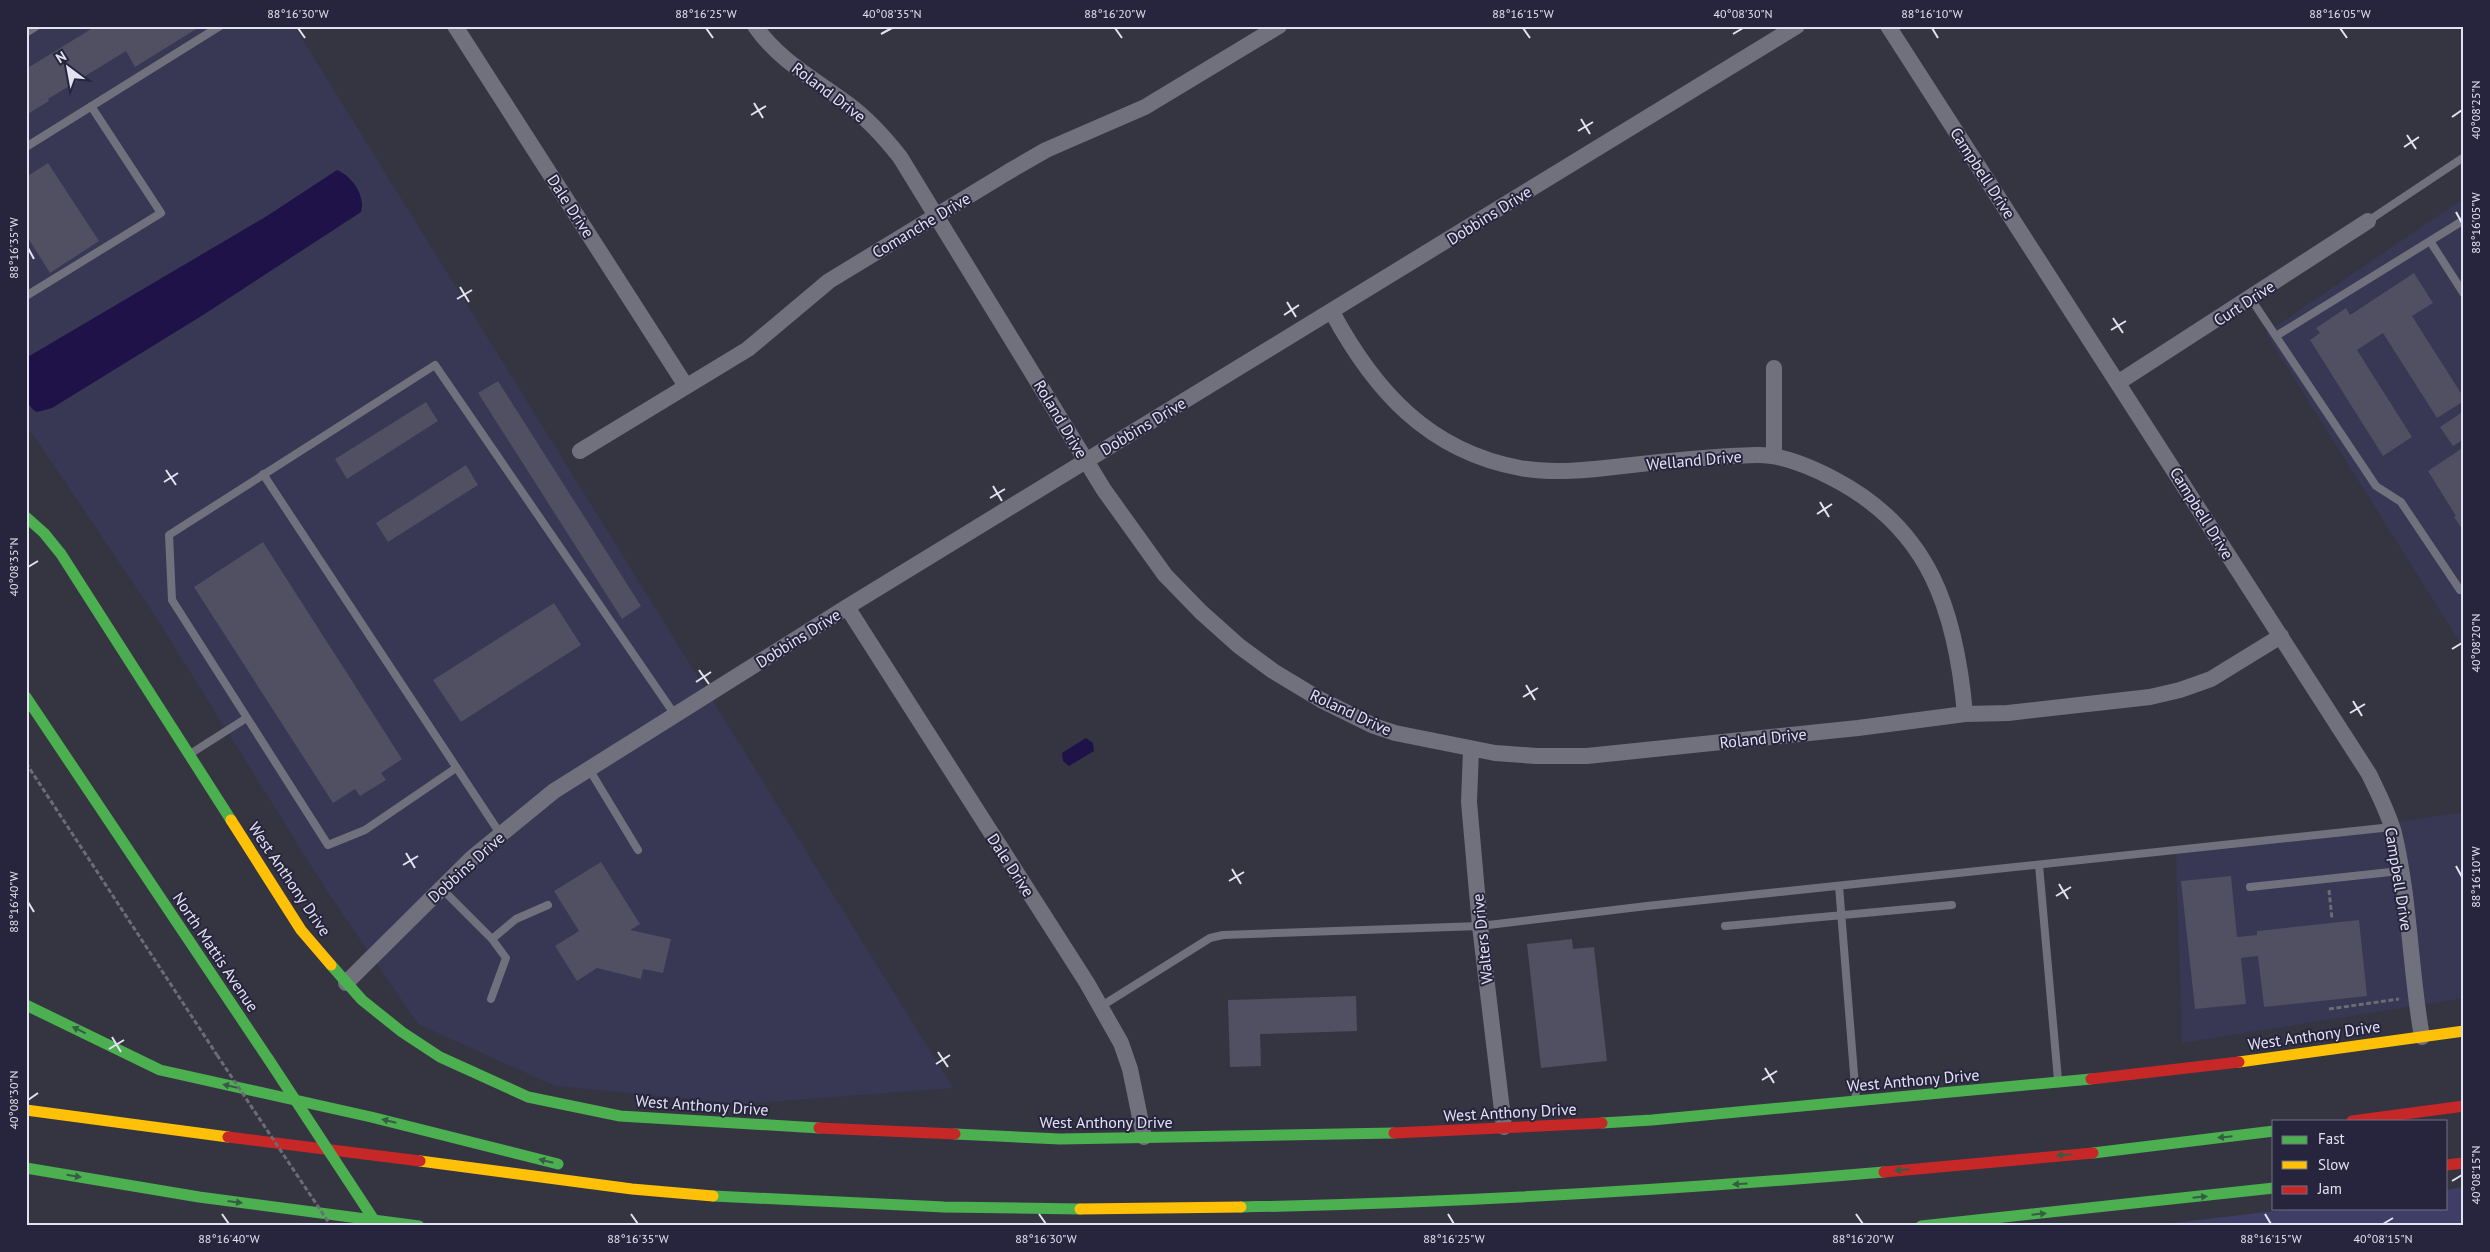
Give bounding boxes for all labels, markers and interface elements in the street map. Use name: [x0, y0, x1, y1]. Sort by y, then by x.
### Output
text: 88°16'30"W: [267, 6, 329, 21]
text: 88°16'25"W: [675, 6, 737, 21]
text: 40°08'35"N: [862, 6, 922, 21]
text: 88°16'20"W: [1084, 6, 1146, 21]
text: 88°16'15"W: [1492, 6, 1554, 21]
text: 40°08'30"N: [1713, 6, 1773, 21]
text: 88°16'10"W: [1901, 6, 1963, 21]
text: 88°16'05"W: [2309, 6, 2371, 21]
north arrow: [42, 42, 92, 92]
text: N: [52, 47, 70, 67]
street label: Roland Drive: [788, 58, 870, 126]
text: 40°08'25"N: [2468, 80, 2483, 140]
street label: Campbell Drive: [1946, 124, 2020, 222]
street label: Dale Drive: [543, 171, 599, 241]
street label: Dobbins Drive: [1443, 181, 1535, 249]
street label: Comanche Drive: [868, 188, 974, 262]
text: 88°16'05"W: [2468, 192, 2483, 254]
text: 88°16'35"W: [6, 217, 21, 279]
street label: Curt Drive: [2210, 276, 2278, 330]
street label: Roland Drive: [1030, 376, 1092, 462]
street label: Dobbins Drive: [1097, 393, 1189, 459]
street label: Welland Drive: [1646, 446, 1742, 474]
street label: Campbell Drive: [2166, 463, 2238, 563]
text: 40°08'35"N: [6, 537, 21, 597]
street label: Dobbins Drive: [752, 604, 844, 672]
text: 40°08'20"N: [2468, 613, 2483, 673]
street label: Roland Drive: [1307, 684, 1395, 740]
street label: Roland Drive: [1718, 723, 1808, 753]
street label: West Anthony Drive: [244, 818, 336, 940]
street label: Campbell Drive: [2381, 826, 2417, 932]
street label: Dobbins Drive: [424, 827, 508, 907]
street label: Dale Drive: [983, 830, 1039, 900]
text: 88°16'10"W: [2468, 846, 2483, 908]
text: 88°16'40"W: [6, 871, 21, 933]
street label: North Mattis Avenue: [169, 888, 263, 1016]
street label: Walters Drive: [1467, 893, 1497, 985]
street label: West Anthony Drive: [2247, 1016, 2381, 1054]
one-way arrow: [71, 1026, 86, 1034]
street label: West Anthony Drive: [1846, 1064, 1980, 1096]
text: 40°08'30"N: [6, 1070, 21, 1130]
one-way arrow: [222, 1081, 238, 1089]
street label: West Anthony Drive: [635, 1090, 769, 1120]
street label: West Anthony Drive: [1443, 1099, 1577, 1125]
street label: West Anthony Drive: [1039, 1112, 1173, 1132]
one-way arrow: [381, 1117, 396, 1125]
legend: [2272, 1120, 2448, 1210]
text: Fast: [2318, 1129, 2345, 1148]
one-way arrow: [2217, 1133, 2233, 1141]
text: 40°08'15"N: [2468, 1145, 2483, 1205]
one-way arrow: [2056, 1151, 2072, 1159]
text: Slow: [2318, 1155, 2349, 1174]
one-way arrow: [539, 1157, 554, 1165]
one-way arrow: [1894, 1166, 1910, 1174]
one-way arrow: [67, 1172, 83, 1180]
text: Jam: [2317, 1179, 2342, 1198]
one-way arrow: [1732, 1180, 1748, 1188]
one-way arrow: [2193, 1193, 2209, 1201]
one-way arrow: [227, 1198, 243, 1206]
one-way arrow: [2031, 1210, 2047, 1218]
text: 88°16'40"W: [198, 1231, 260, 1246]
text: 88°16'35"W: [607, 1231, 669, 1246]
text: 88°16'30"W: [1015, 1231, 1077, 1246]
text: 88°16'25"W: [1423, 1231, 1485, 1246]
text: 88°16'20"W: [1832, 1231, 1894, 1246]
text: 88°16'15"W: [2240, 1231, 2302, 1246]
text: 40°08'15"N: [2353, 1231, 2413, 1246]

